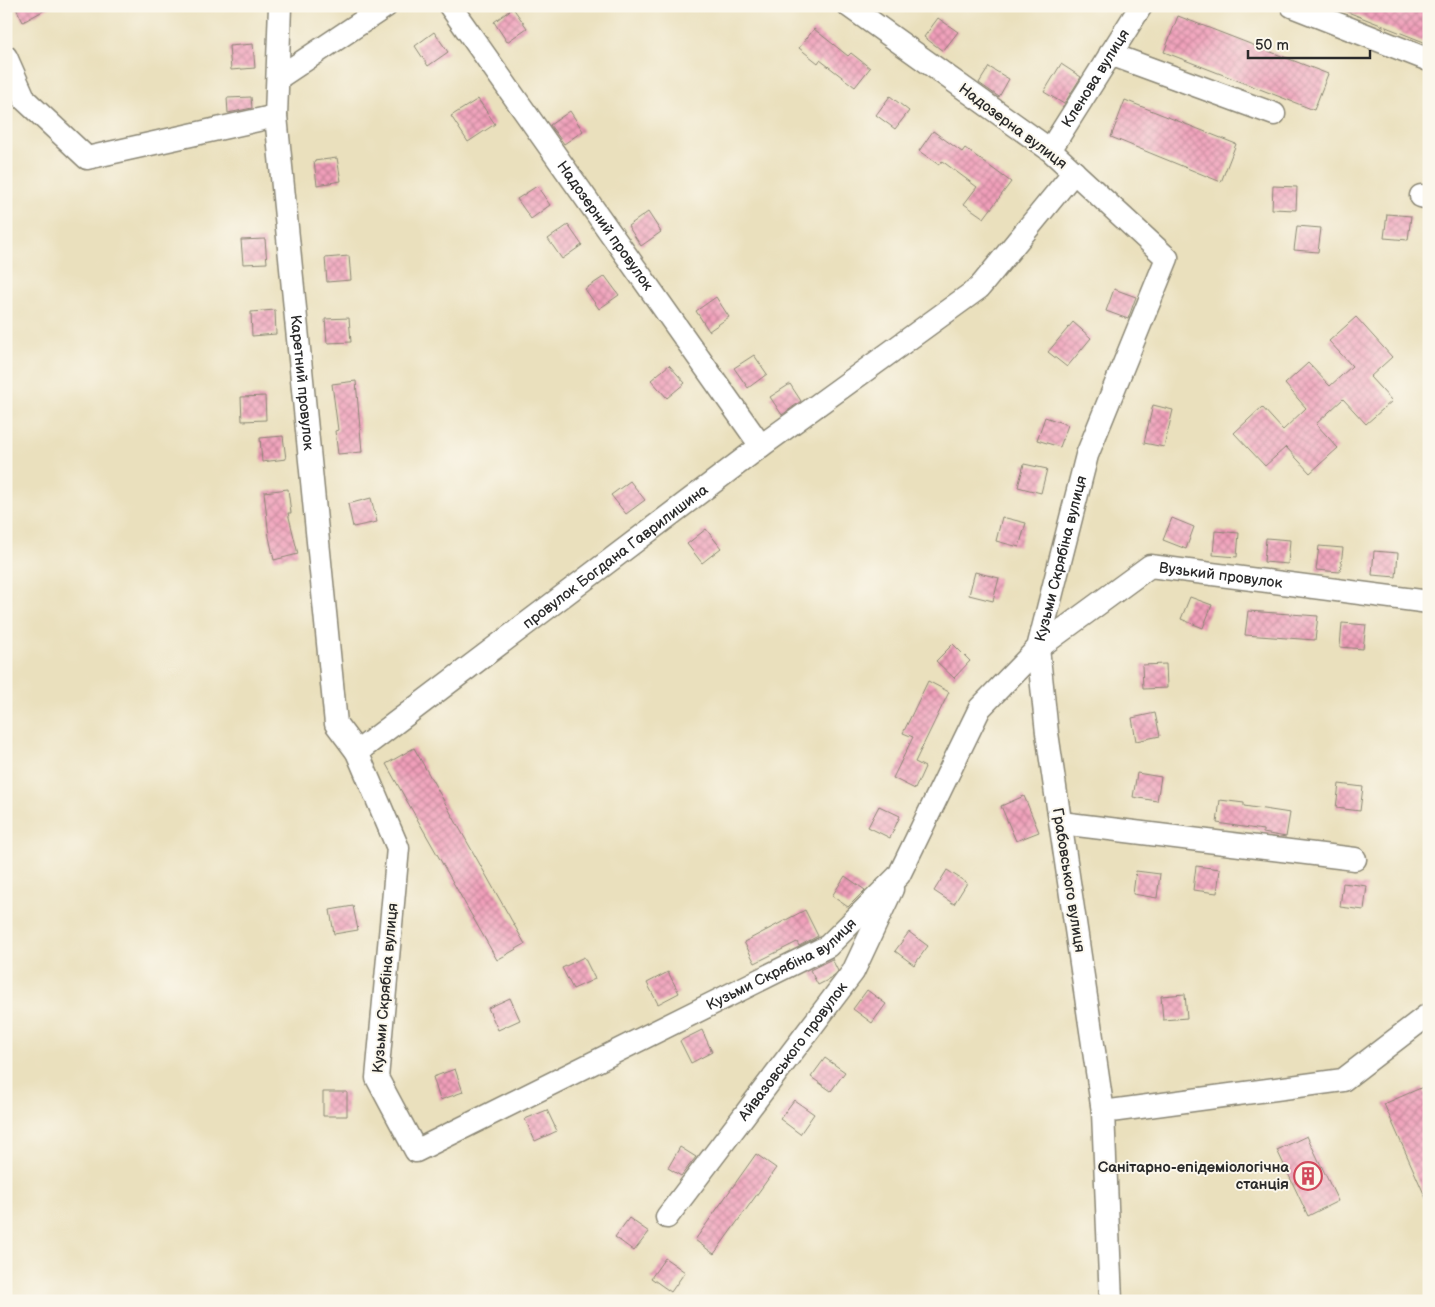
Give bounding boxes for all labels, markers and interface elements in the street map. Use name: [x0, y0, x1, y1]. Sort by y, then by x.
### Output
street label: Кленова вулиця: [1058, 26, 1134, 131]
scale bar: [1248, 28, 1370, 60]
text: 50 m: [1255, 36, 1289, 55]
street label: Надозерна вулиця: [955, 79, 1071, 173]
street label: Надозерний провулок: [553, 157, 657, 295]
street label: Каретний провулок: [286, 314, 318, 451]
street label: Кузьми Скрябіна вулиця: [1031, 474, 1091, 644]
street label: провулок Богдана Гаврилишина: [519, 480, 712, 633]
street label: Вузький провулок: [1158, 558, 1284, 593]
street label: Грабовського вулиця: [1048, 806, 1089, 954]
street label: Кузьми Скрябіна вулиця: [369, 902, 402, 1074]
street label: Кузьми Скрябіна вулиця: [703, 914, 861, 1015]
street label: Айвазовського провулок: [734, 978, 852, 1126]
place label: Санітарно-епідеміологічна станція: [1098, 1158, 1289, 1194]
building icon: Санітарно-епідеміологічна станція: [1293, 1161, 1323, 1191]

